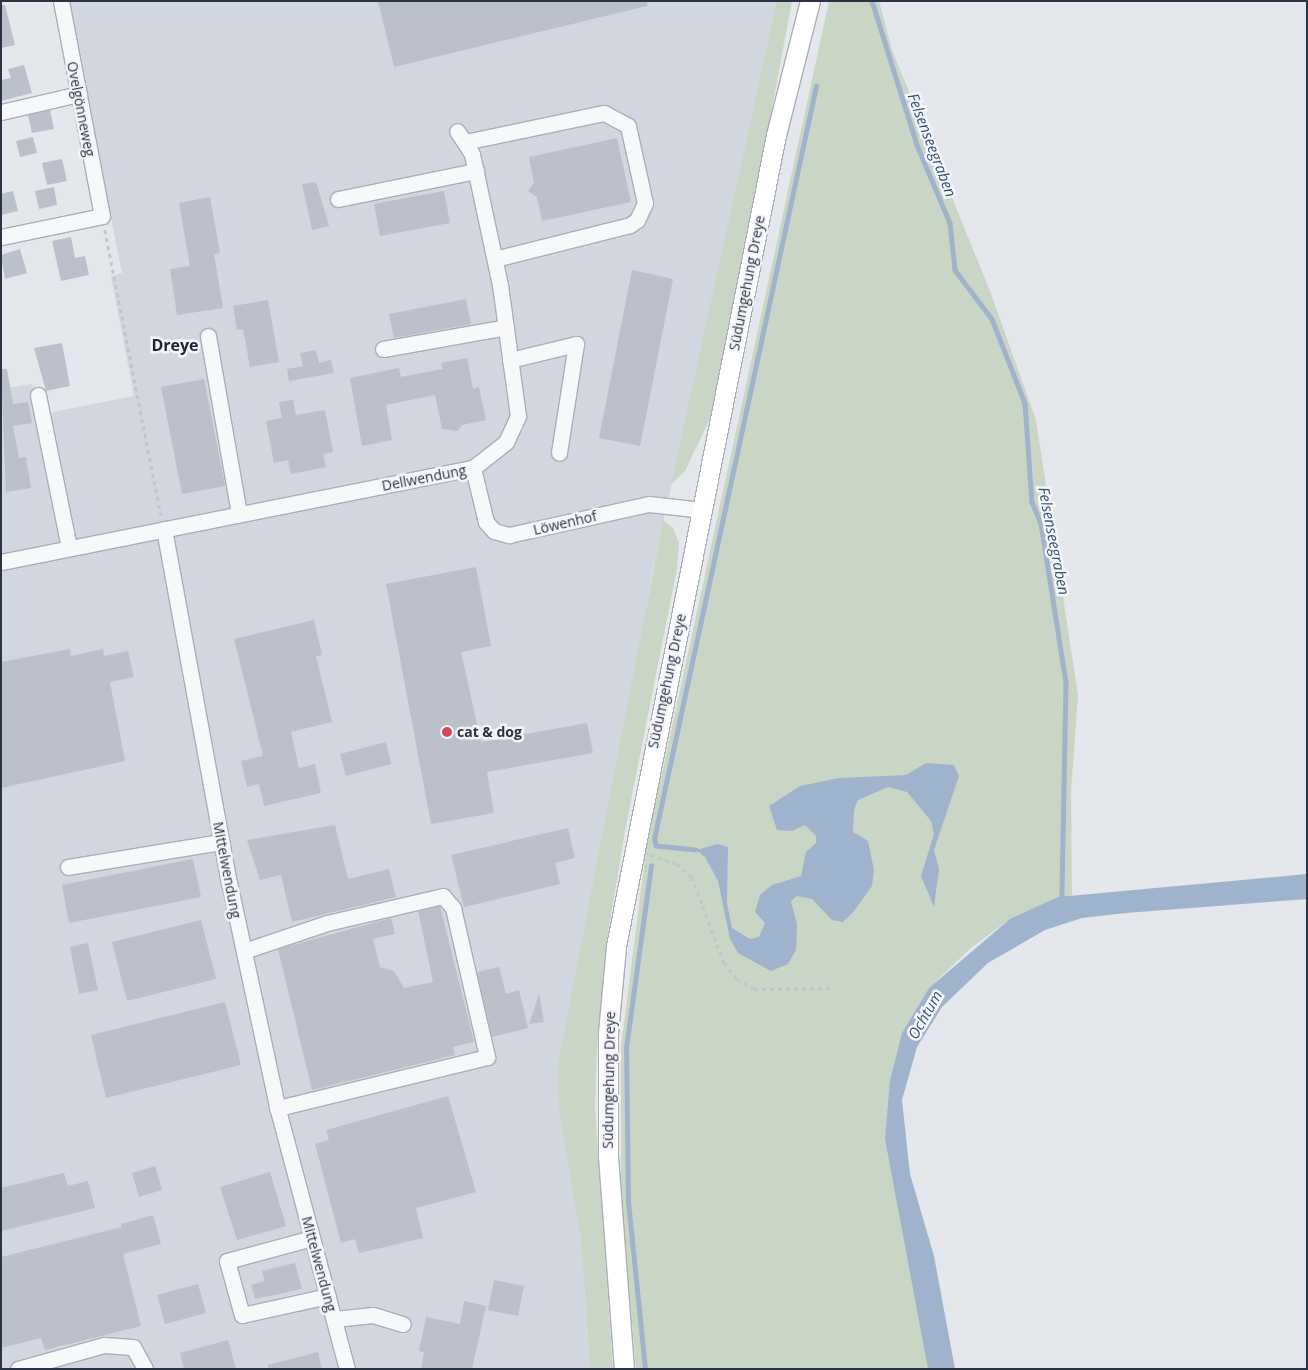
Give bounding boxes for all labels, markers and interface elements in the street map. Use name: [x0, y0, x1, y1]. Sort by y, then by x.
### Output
street label: Ovelgönneweg: [64, 60, 98, 158]
water label: Felsenseegraben: [904, 91, 960, 199]
street label: Südumgehung Dreye: [726, 214, 768, 352]
district label: Dreye: [151, 335, 199, 355]
street label: Dellwendung: [380, 462, 468, 494]
water label: Felsenseegraben: [1035, 486, 1073, 596]
street label: Löwenhof: [532, 508, 598, 538]
street label: Südumgehung Dreye: [644, 612, 690, 750]
place label: cat & dog: [457, 724, 522, 740]
marker: cat & dog: [441, 726, 453, 738]
street label: Mittelwendung: [209, 820, 245, 920]
water label: Ochtum: [904, 988, 946, 1042]
street label: Südumgehung Dreye: [599, 1011, 619, 1149]
street label: Mittelwendung: [298, 1214, 340, 1314]

